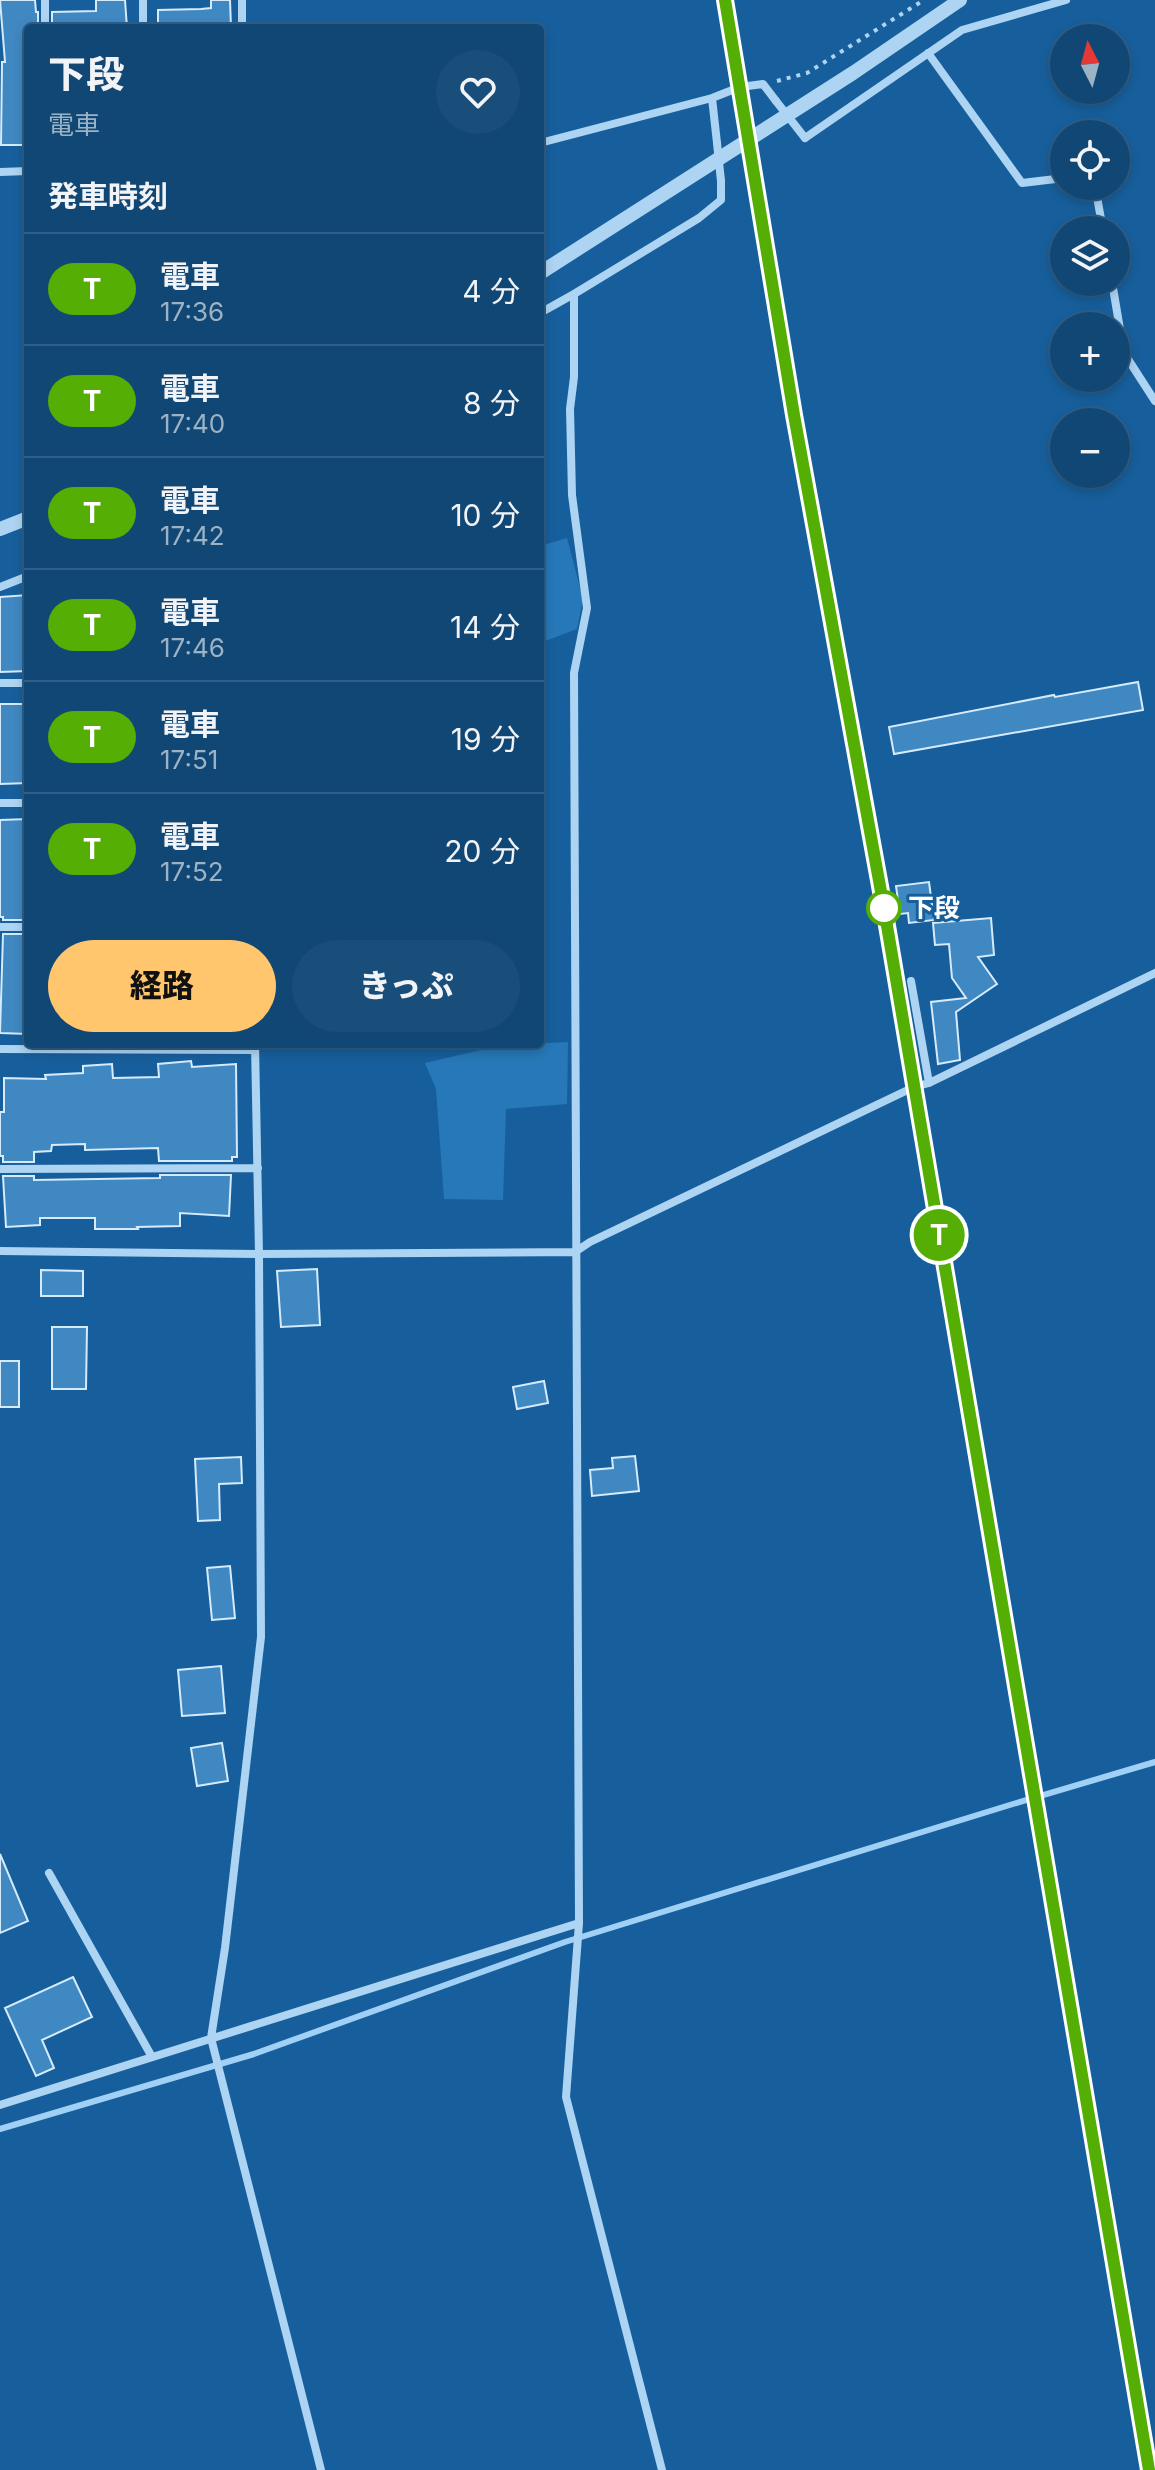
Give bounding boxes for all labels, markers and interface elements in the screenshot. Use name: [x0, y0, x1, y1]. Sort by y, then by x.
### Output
north arrow: [1050, 24, 1130, 104]
map controls: [1050, 24, 1130, 488]
button: heart: [436, 50, 520, 134]
text: 下段: [48, 51, 124, 97]
text: 電車: [48, 109, 100, 140]
button: locate: [1050, 120, 1130, 200]
text: 発車時刻: [48, 178, 168, 214]
button: layers: [1050, 216, 1130, 296]
text: 電車: [160, 258, 220, 294]
text: T: [83, 272, 101, 306]
text: 4 分: [462, 273, 520, 309]
text: 17:36: [160, 296, 224, 327]
button: +: [1050, 312, 1130, 392]
text: 電車: [160, 370, 220, 406]
text: T: [83, 384, 101, 418]
text: 8 分: [463, 385, 520, 421]
text: 17:40: [160, 408, 225, 439]
button: −: [1050, 408, 1130, 488]
text: 電車: [160, 482, 220, 518]
text: T: [83, 496, 101, 530]
text: 10 分: [450, 497, 520, 533]
text: 17:42: [160, 520, 225, 551]
text: 電車: [160, 594, 220, 630]
text: T: [83, 608, 101, 642]
text: 14 分: [450, 609, 520, 645]
text: 17:46: [160, 632, 225, 663]
text: 電車: [160, 706, 220, 742]
text: T: [83, 720, 101, 754]
text: 19 分: [451, 721, 520, 757]
text: 17:51: [160, 744, 218, 775]
text: 電車: [160, 818, 220, 854]
text: T: [83, 832, 101, 866]
text: 20 分: [444, 833, 520, 869]
text: 17:52: [160, 856, 224, 887]
marker: 下段: [867, 891, 901, 925]
place label: 下段: [908, 892, 960, 923]
button: 経路: [48, 940, 276, 1032]
button: きっぷ: [292, 940, 520, 1032]
line badge: T: [913, 1209, 965, 1261]
text: T: [930, 1218, 948, 1252]

